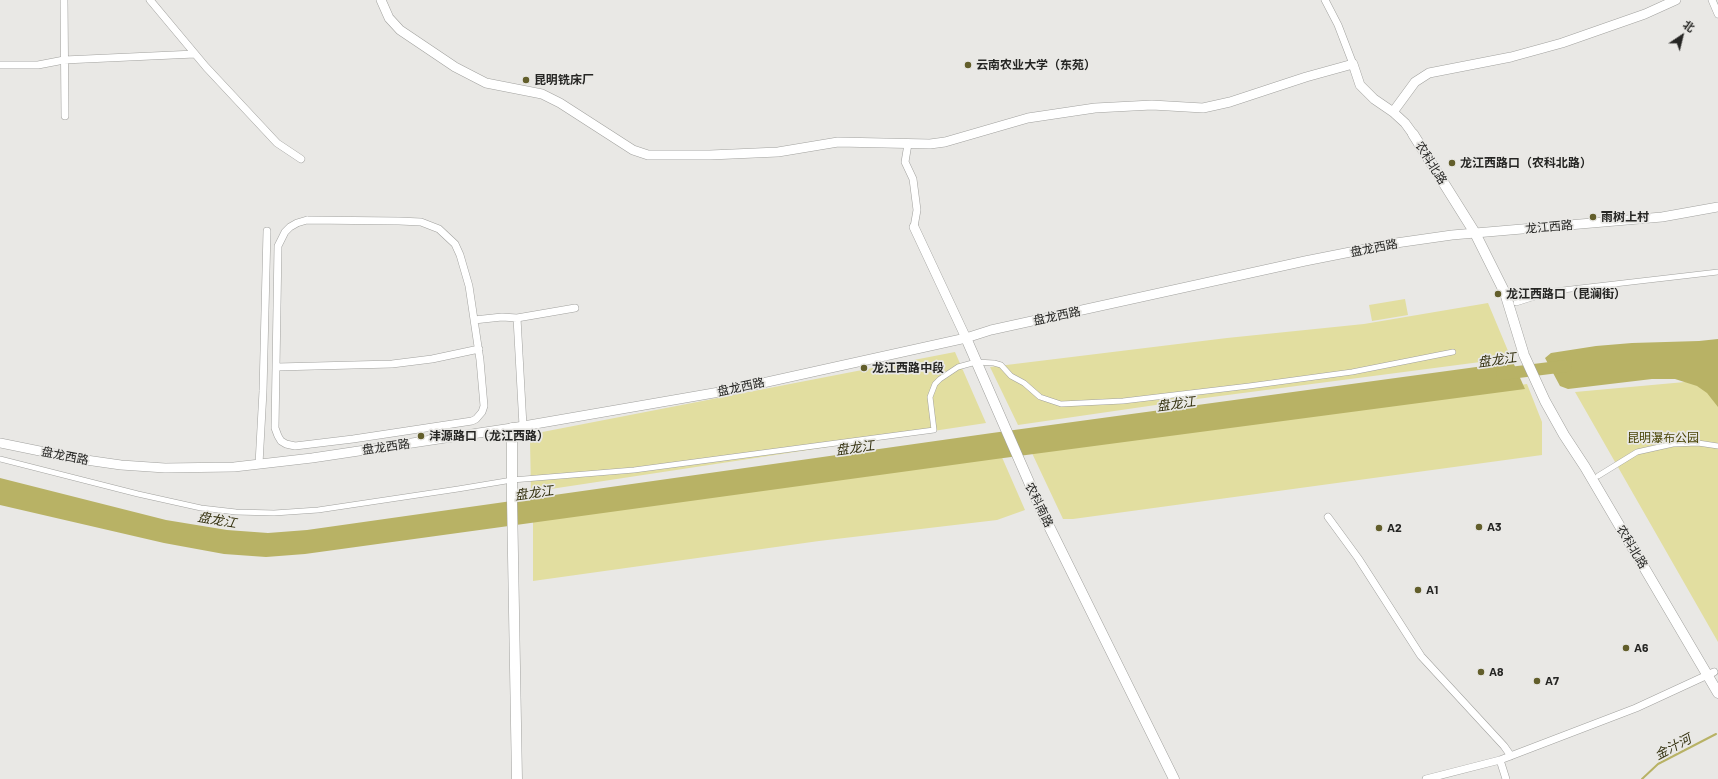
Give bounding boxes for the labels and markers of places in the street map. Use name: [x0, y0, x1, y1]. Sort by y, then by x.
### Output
place label: 云南农业大学（东苑）: [976, 58, 1096, 72]
marker: 云南农业大学（东苑）: [963, 60, 973, 70]
place label: 昆明铣床厂: [534, 73, 594, 87]
marker: 昆明铣床厂: [521, 75, 531, 85]
place label: 龙江西路口（农科北路）: [1460, 156, 1592, 170]
marker: 龙江西路口（农科北路）: [1447, 158, 1457, 168]
place label: 雨树上村: [1601, 210, 1649, 224]
marker: 雨树上村: [1588, 212, 1598, 222]
place label: 龙江西路口（昆澜街）: [1506, 287, 1626, 301]
marker: 龙江西路口（昆澜街）: [1493, 289, 1503, 299]
place label: 龙江西路中段: [872, 361, 944, 375]
marker: 龙江西路中段: [859, 363, 869, 373]
place label: 沣源路口（龙江西路）: [429, 429, 549, 443]
marker: 沣源路口（龙江西路）: [416, 431, 426, 441]
place label: A3: [1487, 520, 1502, 534]
place label: A2: [1387, 521, 1402, 535]
marker: A3: [1474, 522, 1484, 532]
marker: A2: [1374, 523, 1384, 533]
place label: A1: [1426, 583, 1438, 597]
marker: A1: [1413, 585, 1423, 595]
place label: A6: [1634, 641, 1648, 655]
marker: A6: [1621, 643, 1631, 653]
place label: A8: [1489, 665, 1504, 679]
marker: A8: [1476, 667, 1486, 677]
place label: A7: [1545, 674, 1559, 688]
marker: A7: [1532, 676, 1542, 686]

